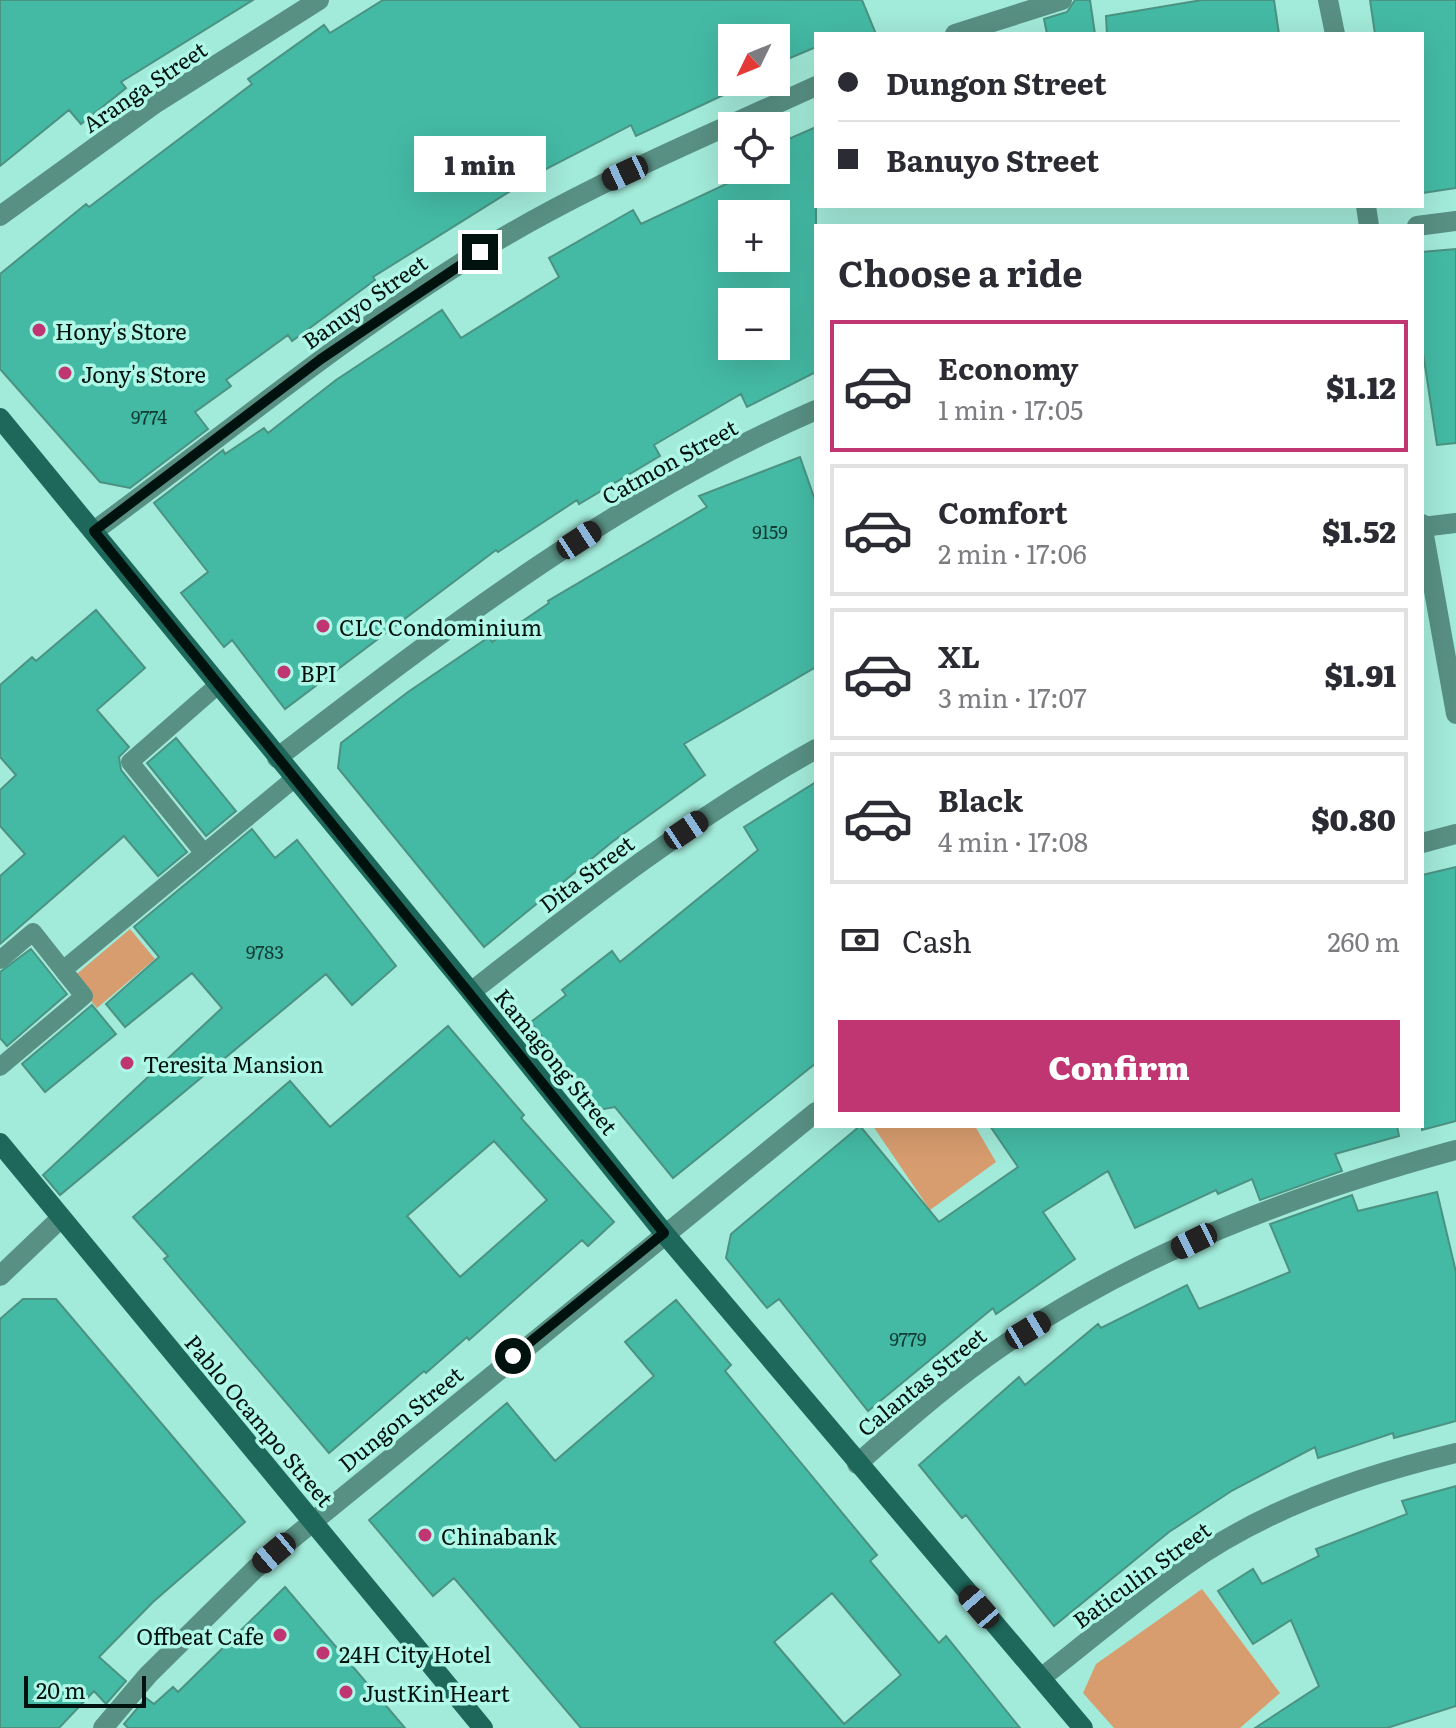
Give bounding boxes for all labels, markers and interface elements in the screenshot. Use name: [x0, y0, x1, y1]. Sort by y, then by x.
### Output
north arrow: [718, 24, 790, 96]
map controls: [718, 24, 790, 360]
street label: Aranga Street: [75, 32, 213, 140]
text: Dungon Street: [886, 60, 1107, 104]
button: locate: [718, 112, 790, 184]
callout: 1 min: [414, 136, 546, 192]
text: Banuyo Street: [886, 137, 1099, 181]
text: 1 min: [445, 144, 515, 183]
car: [598, 152, 652, 194]
button: +: [718, 200, 790, 272]
route end: [462, 234, 498, 270]
text: Choose a ride: [838, 245, 1083, 298]
street label: Banuyo Street: [295, 246, 433, 356]
button: −: [718, 288, 790, 360]
place label: Hony's Store: [55, 314, 187, 347]
marker: Hony's Store: [30, 321, 48, 339]
text: Economy: [938, 345, 1078, 389]
icon: car: [842, 350, 914, 422]
place label: Jony's Store: [81, 357, 206, 390]
marker: Jony's Store: [56, 364, 74, 382]
text: $1.12: [1326, 364, 1396, 408]
text: 1 min · 17:05: [938, 389, 1083, 428]
house number: 9774: [131, 403, 167, 430]
street label: Catmon Street: [595, 410, 743, 512]
text: Comfort: [938, 489, 1068, 533]
icon: car: [842, 494, 914, 566]
text: $1.52: [1322, 508, 1396, 552]
car: [552, 517, 606, 563]
house number: 9159: [752, 518, 788, 545]
text: 2 min · 17:06: [938, 533, 1087, 572]
place label: CLC Condominium: [339, 610, 542, 643]
marker: CLC Condominium: [314, 617, 332, 635]
text: XL: [938, 633, 980, 677]
icon: car: [842, 638, 914, 710]
text: $1.91: [1324, 652, 1396, 696]
place label: BPI: [300, 656, 337, 689]
marker: BPI: [275, 663, 293, 681]
text: 3 min · 17:07: [938, 677, 1087, 716]
text: Black: [938, 777, 1023, 821]
icon: car: [842, 782, 914, 854]
text: $0.80: [1311, 796, 1396, 840]
car: [659, 807, 713, 853]
text: 4 min · 17:08: [938, 821, 1088, 860]
street label: Dita Street: [532, 826, 640, 920]
icon: cash: [838, 918, 882, 962]
text: Cash: [902, 918, 972, 962]
text: 260 m: [1327, 921, 1400, 960]
house number: 9783: [246, 938, 284, 965]
street label: Kamagong Street: [488, 981, 626, 1141]
button: Confirm: [838, 1020, 1400, 1112]
place label: Teresita Mansion: [143, 1047, 324, 1080]
marker: Teresita Mansion: [118, 1054, 136, 1072]
car: [1167, 1220, 1221, 1262]
car: [1001, 1307, 1055, 1353]
street label: Calantas Street: [849, 1319, 993, 1443]
house number: 9779: [890, 1325, 926, 1352]
street label: Pablo Ocampo Street: [178, 1327, 342, 1513]
route start: [495, 1338, 531, 1374]
street label: Dungon Street: [331, 1357, 469, 1479]
street label: Baticulin Street: [1065, 1513, 1217, 1635]
place label: Chinabank: [441, 1519, 557, 1552]
marker: Chinabank: [416, 1526, 434, 1544]
car: [248, 1528, 300, 1578]
car: [954, 1581, 1004, 1633]
place label: Offbeat Cafe: [136, 1619, 264, 1652]
marker: Offbeat Cafe: [271, 1626, 289, 1644]
place label: 24H City Hotel: [339, 1637, 491, 1670]
marker: 24H City Hotel: [314, 1644, 332, 1662]
scale bar: [24, 1672, 146, 1708]
text: 20 m: [36, 1673, 86, 1706]
place label: JustKin Heart: [362, 1676, 510, 1709]
marker: JustKin Heart: [337, 1683, 355, 1701]

